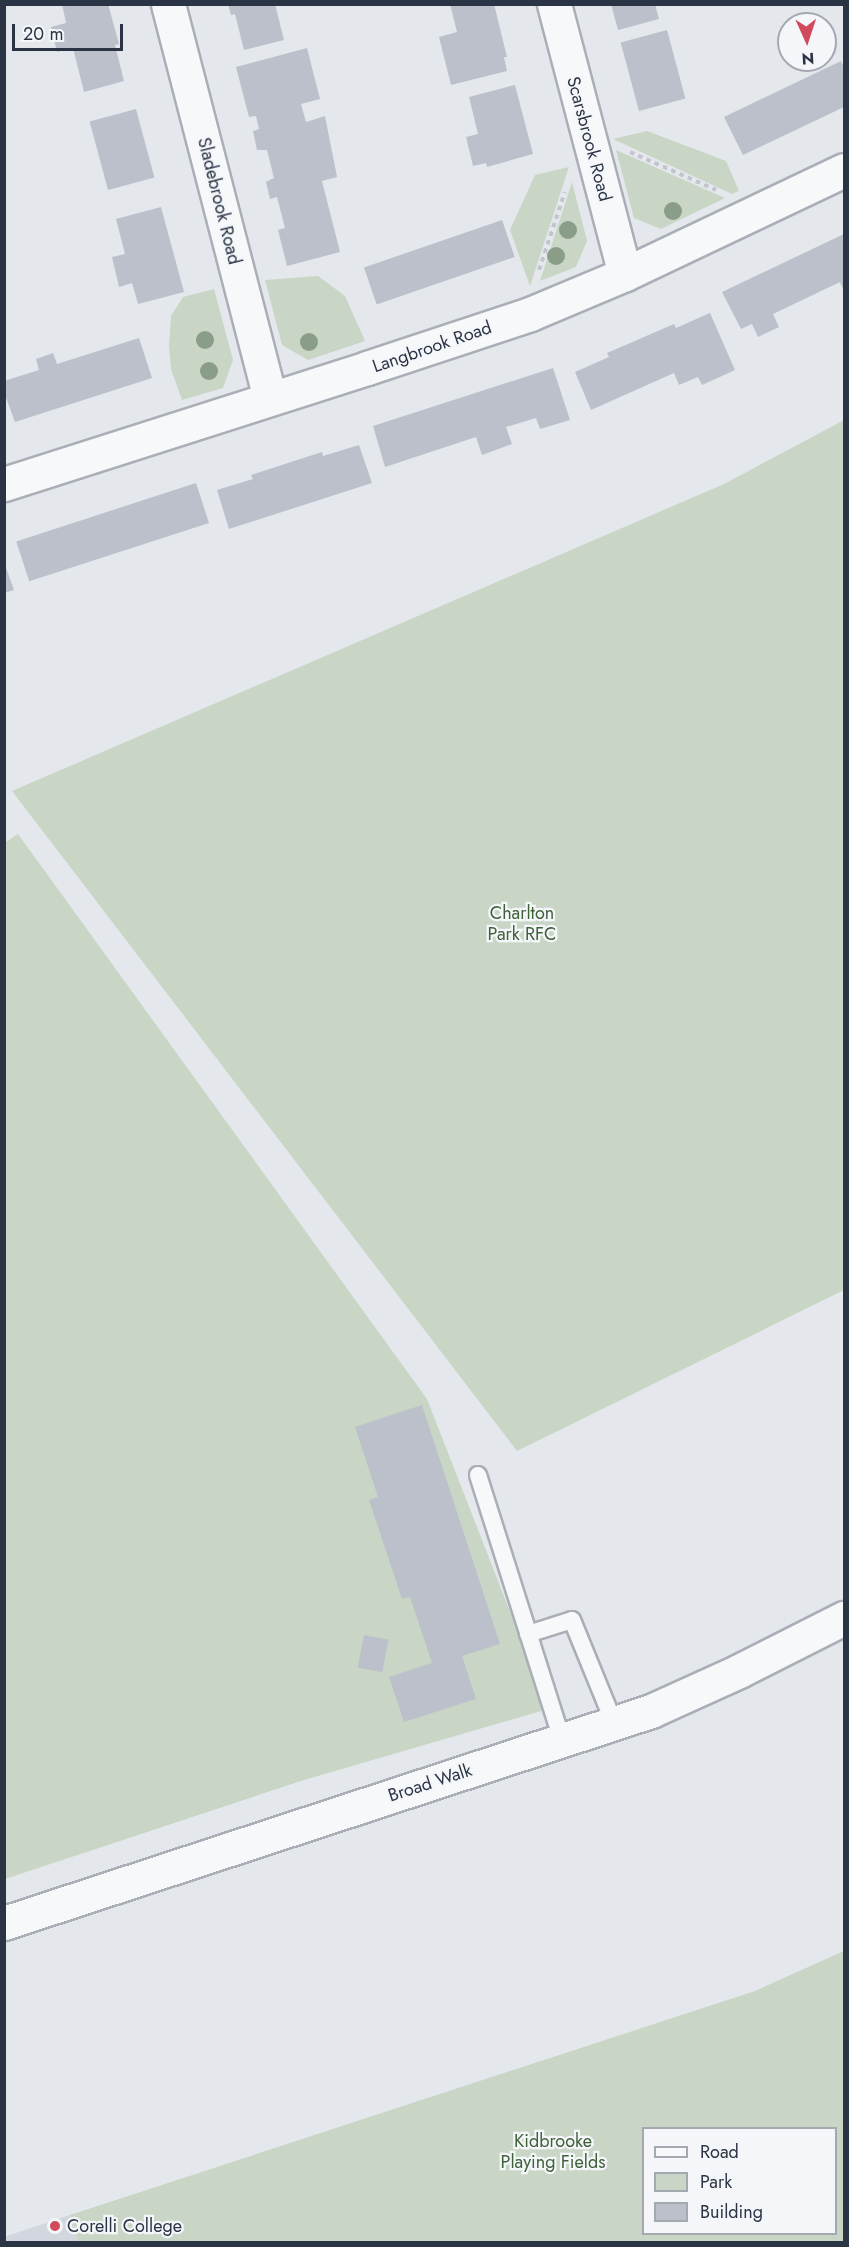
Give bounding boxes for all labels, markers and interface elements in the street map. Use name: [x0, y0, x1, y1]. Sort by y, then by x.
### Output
scale bar: [15, 12, 126, 50]
north arrow: [777, 12, 837, 72]
text: 20 m: [23, 21, 63, 47]
text: N: [801, 47, 815, 70]
street label: Scarsbrook Road: [562, 74, 616, 204]
street label: Sladebrook Road: [193, 135, 245, 267]
street label: Langbrook Road: [370, 317, 494, 377]
park label: Charlton Park RFC: [488, 903, 556, 946]
street label: Broad Walk: [385, 1759, 475, 1807]
legend: [642, 2127, 837, 2235]
park label: Kidbrooke Playing Fields: [501, 2131, 605, 2174]
text: Road: [700, 2139, 739, 2165]
text: Park: [700, 2169, 732, 2195]
text: Building: [700, 2199, 763, 2225]
place label: Corelli College: [67, 2215, 182, 2237]
marker: Corelli College: [48, 2219, 62, 2233]

